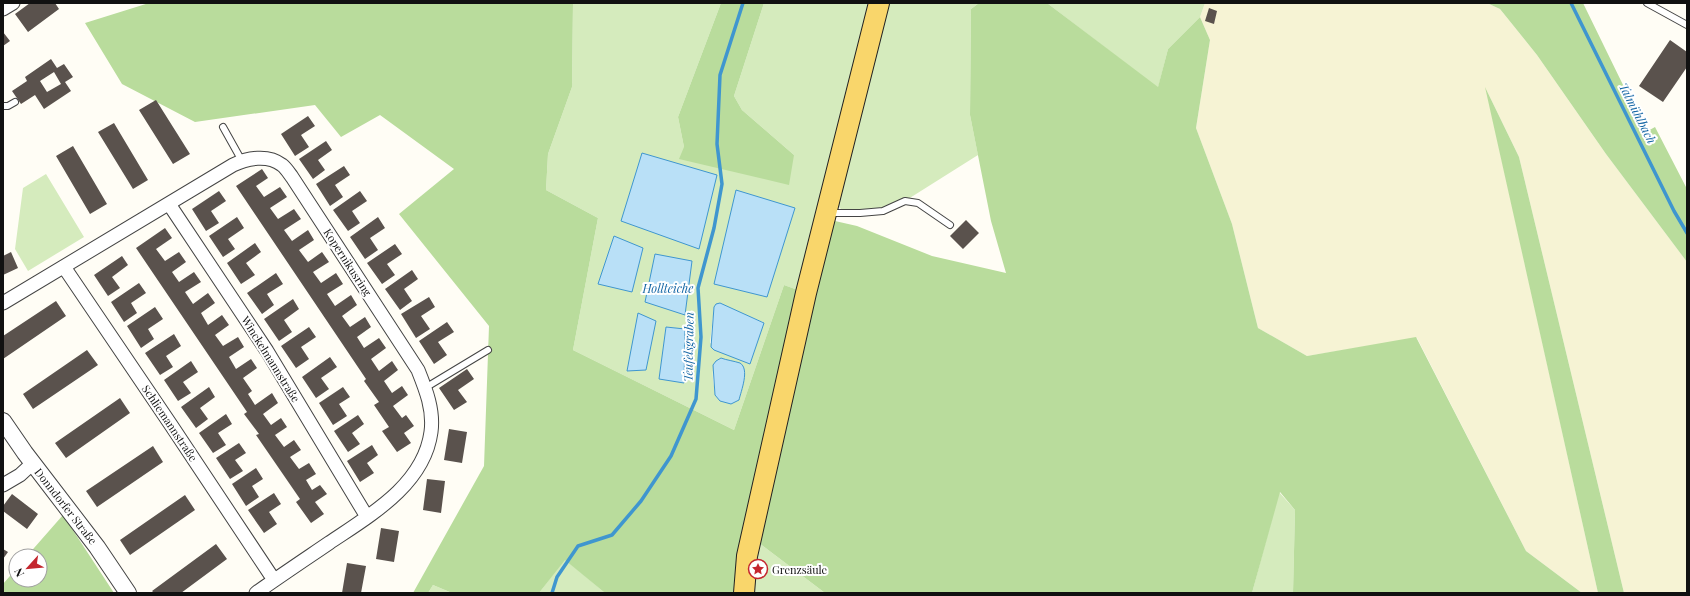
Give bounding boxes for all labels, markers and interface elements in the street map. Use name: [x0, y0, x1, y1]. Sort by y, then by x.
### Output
water label: Talmühlbach: [1616, 80, 1660, 146]
street label: Kopernikusring: [321, 225, 376, 299]
water label: Hollteiche: [642, 280, 693, 296]
street label: Winckelmannstraße: [238, 312, 304, 405]
water label: Teufelsgraben: [679, 312, 697, 382]
street label: Schliemannstraße: [139, 382, 201, 465]
street label: Donndorfer Straße: [31, 465, 101, 548]
north arrow: [8, 548, 48, 588]
place icon: Grenzsäule: [747, 558, 769, 580]
place label: Grenzsäule: [772, 562, 828, 577]
text: N: [10, 566, 27, 580]

